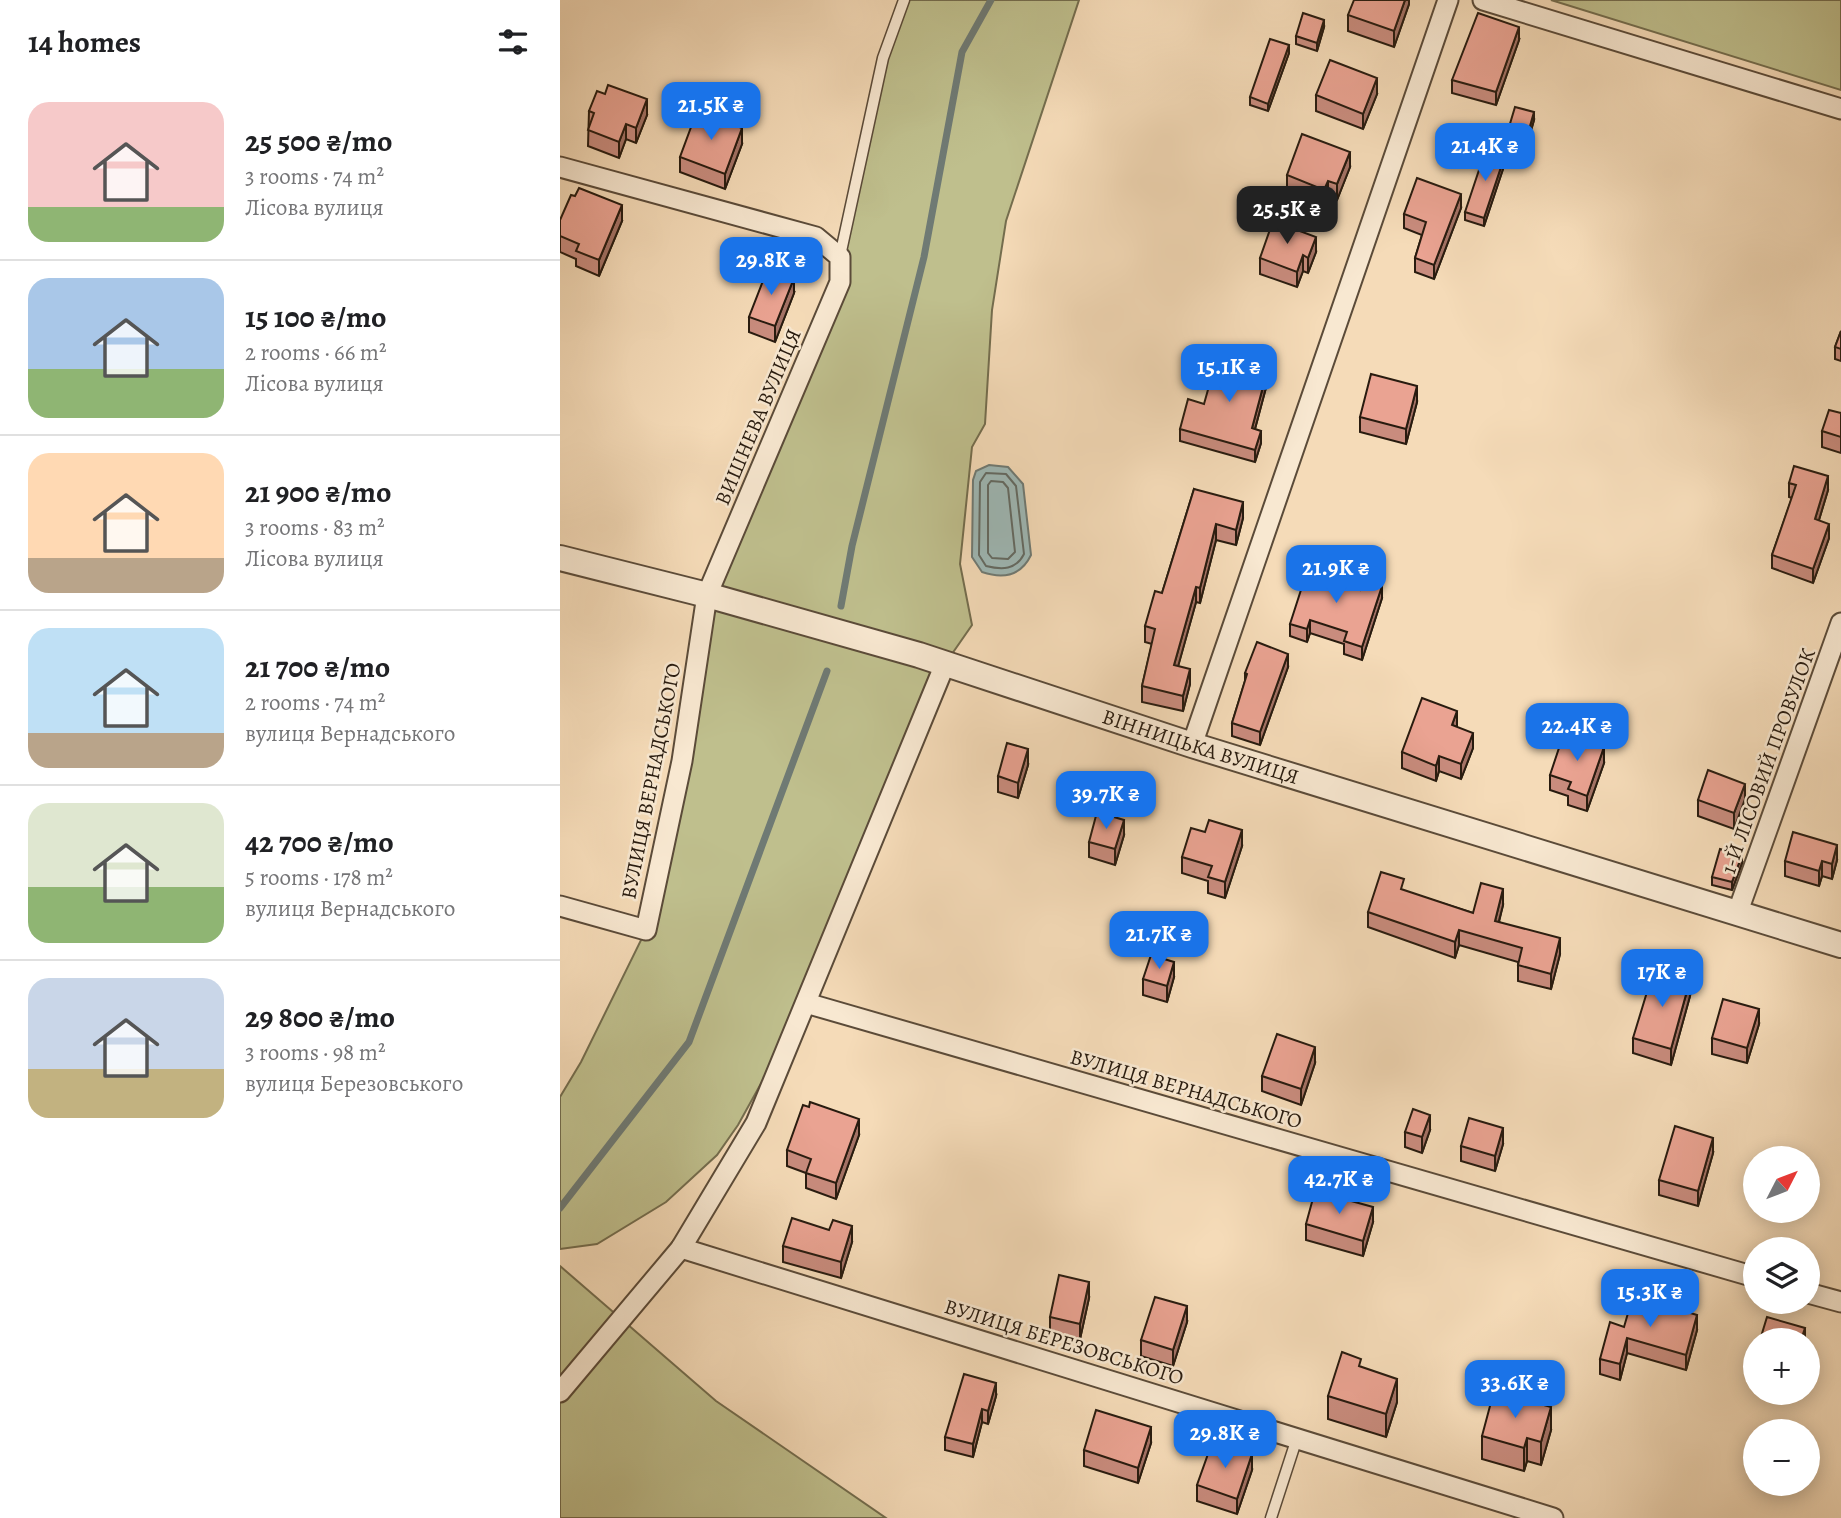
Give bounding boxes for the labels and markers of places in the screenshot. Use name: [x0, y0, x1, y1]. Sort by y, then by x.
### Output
pin: 21.5K ₴: [646, 82, 776, 142]
pin: 21.4K ₴: [1420, 124, 1550, 183]
pin: 25.5K ₴: [1222, 187, 1352, 246]
pin: 29.8K ₴: [706, 238, 836, 297]
pin: 15.1K ₴: [1164, 344, 1294, 404]
pin: 21.9K ₴: [1271, 546, 1401, 605]
pin: 22.4K ₴: [1512, 704, 1642, 763]
pin: 39.7K ₴: [1041, 772, 1171, 831]
pin: 21.7K ₴: [1094, 912, 1224, 971]
pin: 17K ₴: [1613, 950, 1711, 1009]
pin: 42.7K ₴: [1274, 1156, 1404, 1216]
pin: 15.3K ₴: [1585, 1270, 1715, 1329]
pin: 33.6K ₴: [1450, 1360, 1580, 1420]
pin: 29.8K ₴: [1160, 1410, 1290, 1470]

